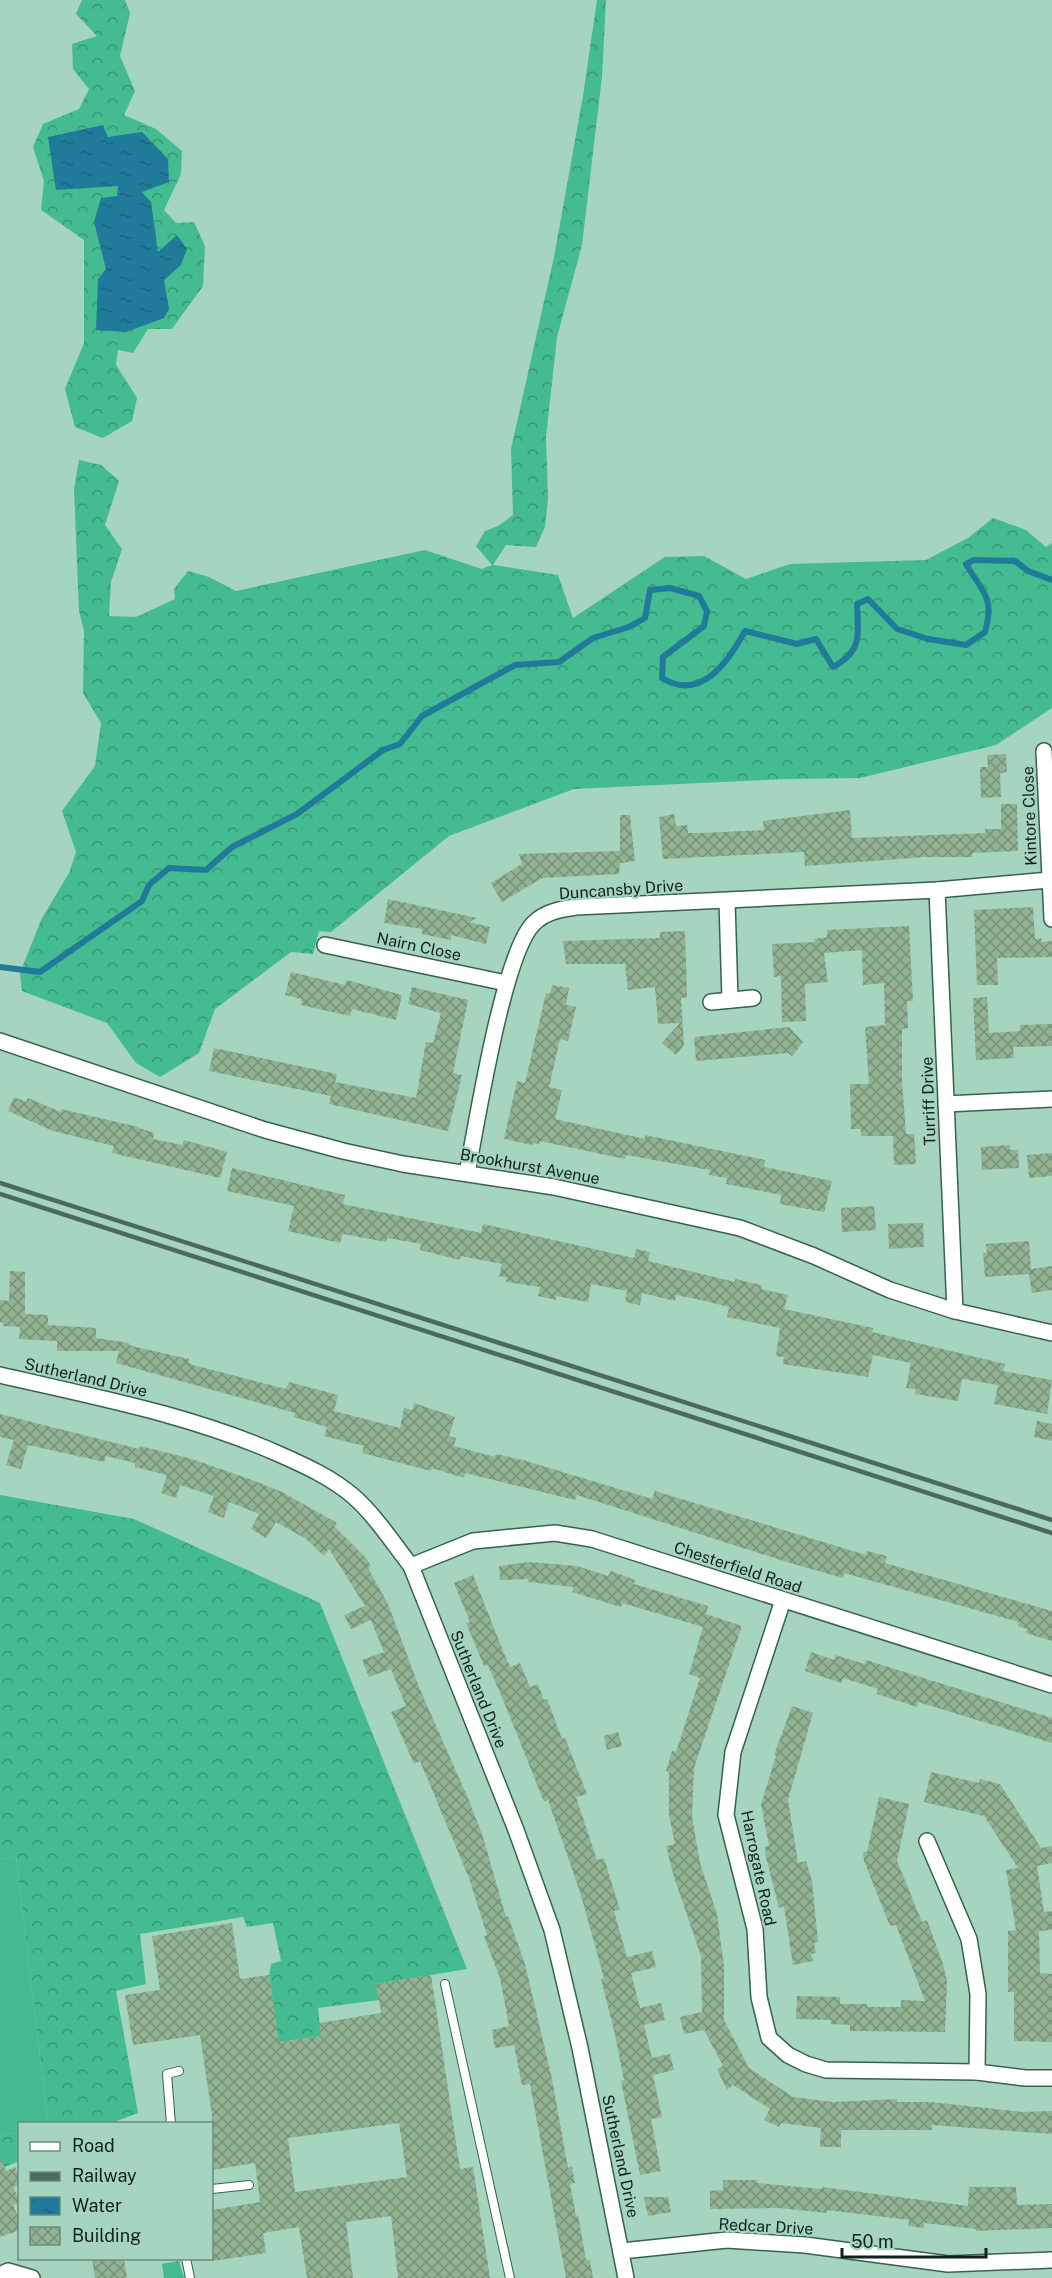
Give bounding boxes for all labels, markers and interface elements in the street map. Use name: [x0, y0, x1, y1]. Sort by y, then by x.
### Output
street label: Kintore Close: [1018, 766, 1041, 866]
street label: Duncansby Drive: [558, 876, 684, 903]
street label: Nairn Close: [375, 928, 463, 965]
street label: Turriff Drive: [917, 1056, 940, 1146]
street label: Brookhurst Avenue: [458, 1145, 601, 1188]
street label: Sutherland Drive: [23, 1354, 149, 1401]
street label: Chesterfield Road: [671, 1538, 804, 1597]
street label: Sutherland Drive: [446, 1628, 511, 1751]
street label: Harrogate Road: [737, 1809, 780, 1927]
street label: Sutherland Drive: [598, 2093, 643, 2219]
legend: [18, 2122, 213, 2260]
text: Road: [72, 2135, 115, 2156]
text: Railway: [72, 2165, 137, 2186]
text: Water: [72, 2195, 122, 2216]
street label: Redcar Drive: [718, 2215, 814, 2238]
scale bar: [842, 2221, 986, 2259]
text: Building: [72, 2225, 141, 2246]
text: 50 m: [851, 2231, 894, 2252]

